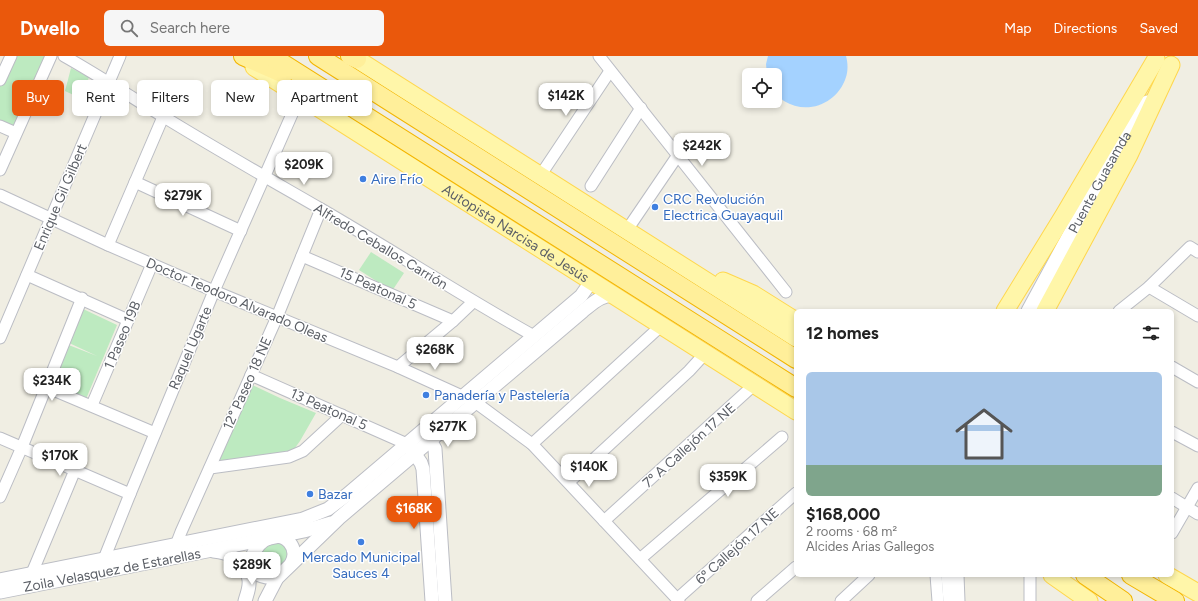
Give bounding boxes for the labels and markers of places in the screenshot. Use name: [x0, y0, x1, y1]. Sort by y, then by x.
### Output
pin: $142K: [538, 83, 594, 117]
pin: $242K: [674, 133, 730, 167]
pin: $209K: [276, 152, 332, 186]
place label: Aire Frío: [371, 171, 423, 188]
marker: Aire Frío: [358, 174, 368, 184]
pin: $279K: [155, 183, 211, 217]
place label: CRC Revolución Electrica Guayaquil: [663, 191, 783, 224]
marker: CRC Revolución Electrica Guayaquil: [650, 202, 660, 212]
pin: $268K: [407, 337, 463, 371]
pin: $234K: [24, 368, 80, 402]
place label: Panadería y Pastelería: [434, 387, 570, 404]
marker: Panadería y Pastelería: [421, 390, 431, 400]
pin: $277K: [420, 414, 476, 448]
pin: $170K: [32, 443, 88, 477]
pin: $140K: [561, 454, 617, 488]
pin: $359K: [700, 464, 756, 498]
place label: Bazar: [318, 486, 353, 503]
marker: Bazar: [305, 489, 315, 499]
pin: $168K: [386, 496, 442, 530]
marker: Mercado Municipal Sauces 4: [356, 537, 366, 547]
place label: Mercado Municipal Sauces 4: [302, 549, 420, 582]
pin: $289K: [224, 552, 280, 586]

